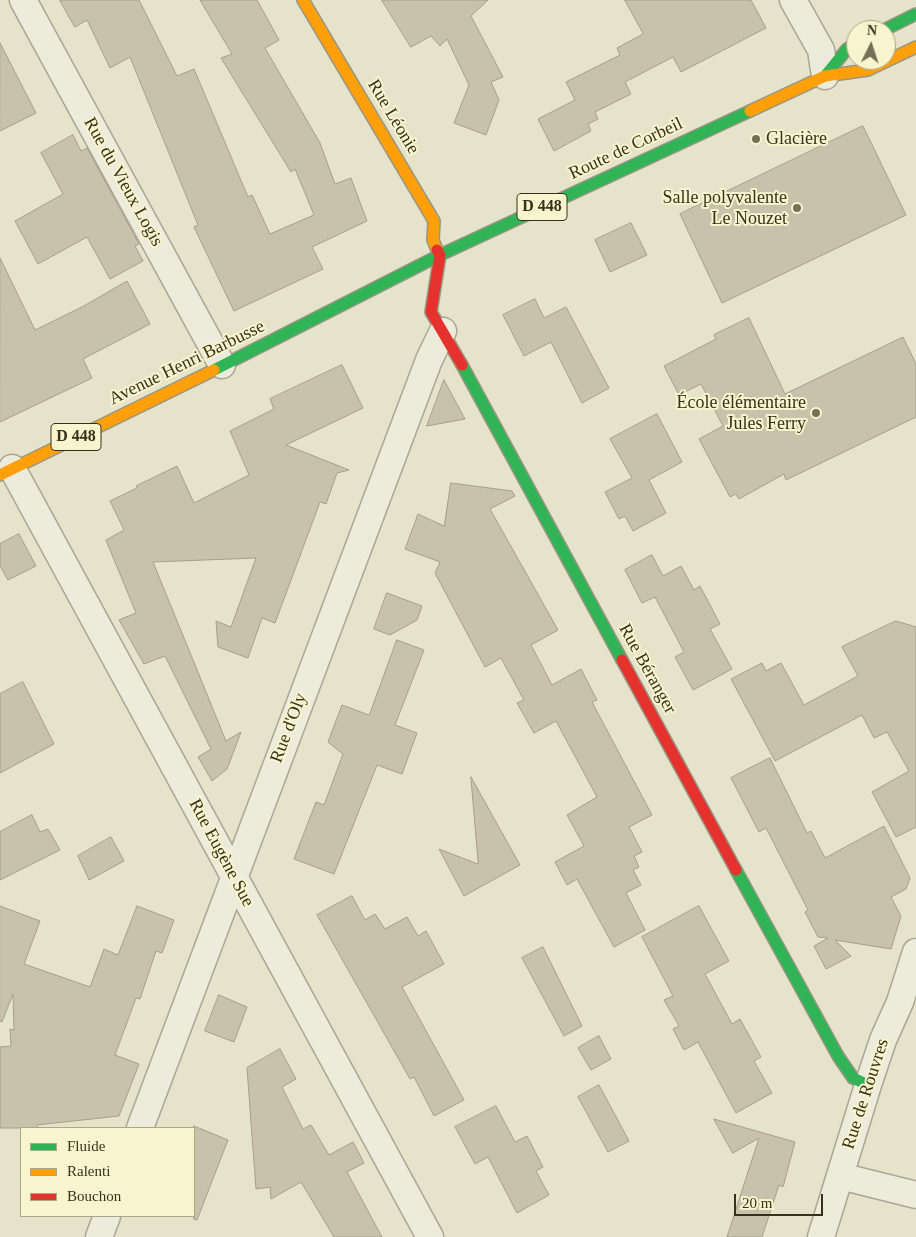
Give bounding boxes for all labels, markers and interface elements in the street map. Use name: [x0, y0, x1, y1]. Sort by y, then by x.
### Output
north arrow: [846, 20, 896, 70]
text: N: [866, 23, 878, 38]
street label: Rue Léonie: [362, 76, 424, 158]
street label: Route de Corbeil: [566, 113, 686, 185]
street label: Rue du Vieux Logis: [79, 114, 167, 250]
place label: Glacière: [766, 128, 827, 150]
marker: Glacière: [750, 133, 762, 145]
place label: Salle polyvalente Le Nouzet: [663, 187, 787, 230]
road number: D 448: [517, 193, 567, 220]
marker: Salle polyvalente Le Nouzet: [791, 202, 803, 214]
street label: Avenue Henri Barbusse: [106, 316, 268, 410]
place label: École élémentaire Jules Ferry: [677, 392, 806, 434]
marker: École élémentaire Jules Ferry: [810, 407, 822, 419]
road number: D 448: [51, 424, 101, 451]
street label: Rue Béranger: [613, 620, 681, 718]
street label: Rue d'Oly: [266, 690, 312, 766]
street label: Rue Eugène Sue: [184, 795, 258, 911]
street label: Rue de Rouvres: [838, 1036, 894, 1152]
legend: [20, 1127, 195, 1217]
text: Fluide: [67, 1138, 105, 1154]
text: Ralenti: [67, 1163, 110, 1179]
scale bar: [736, 1184, 825, 1216]
text: Bouchon: [67, 1188, 121, 1204]
text: 20 m: [742, 1195, 772, 1211]

